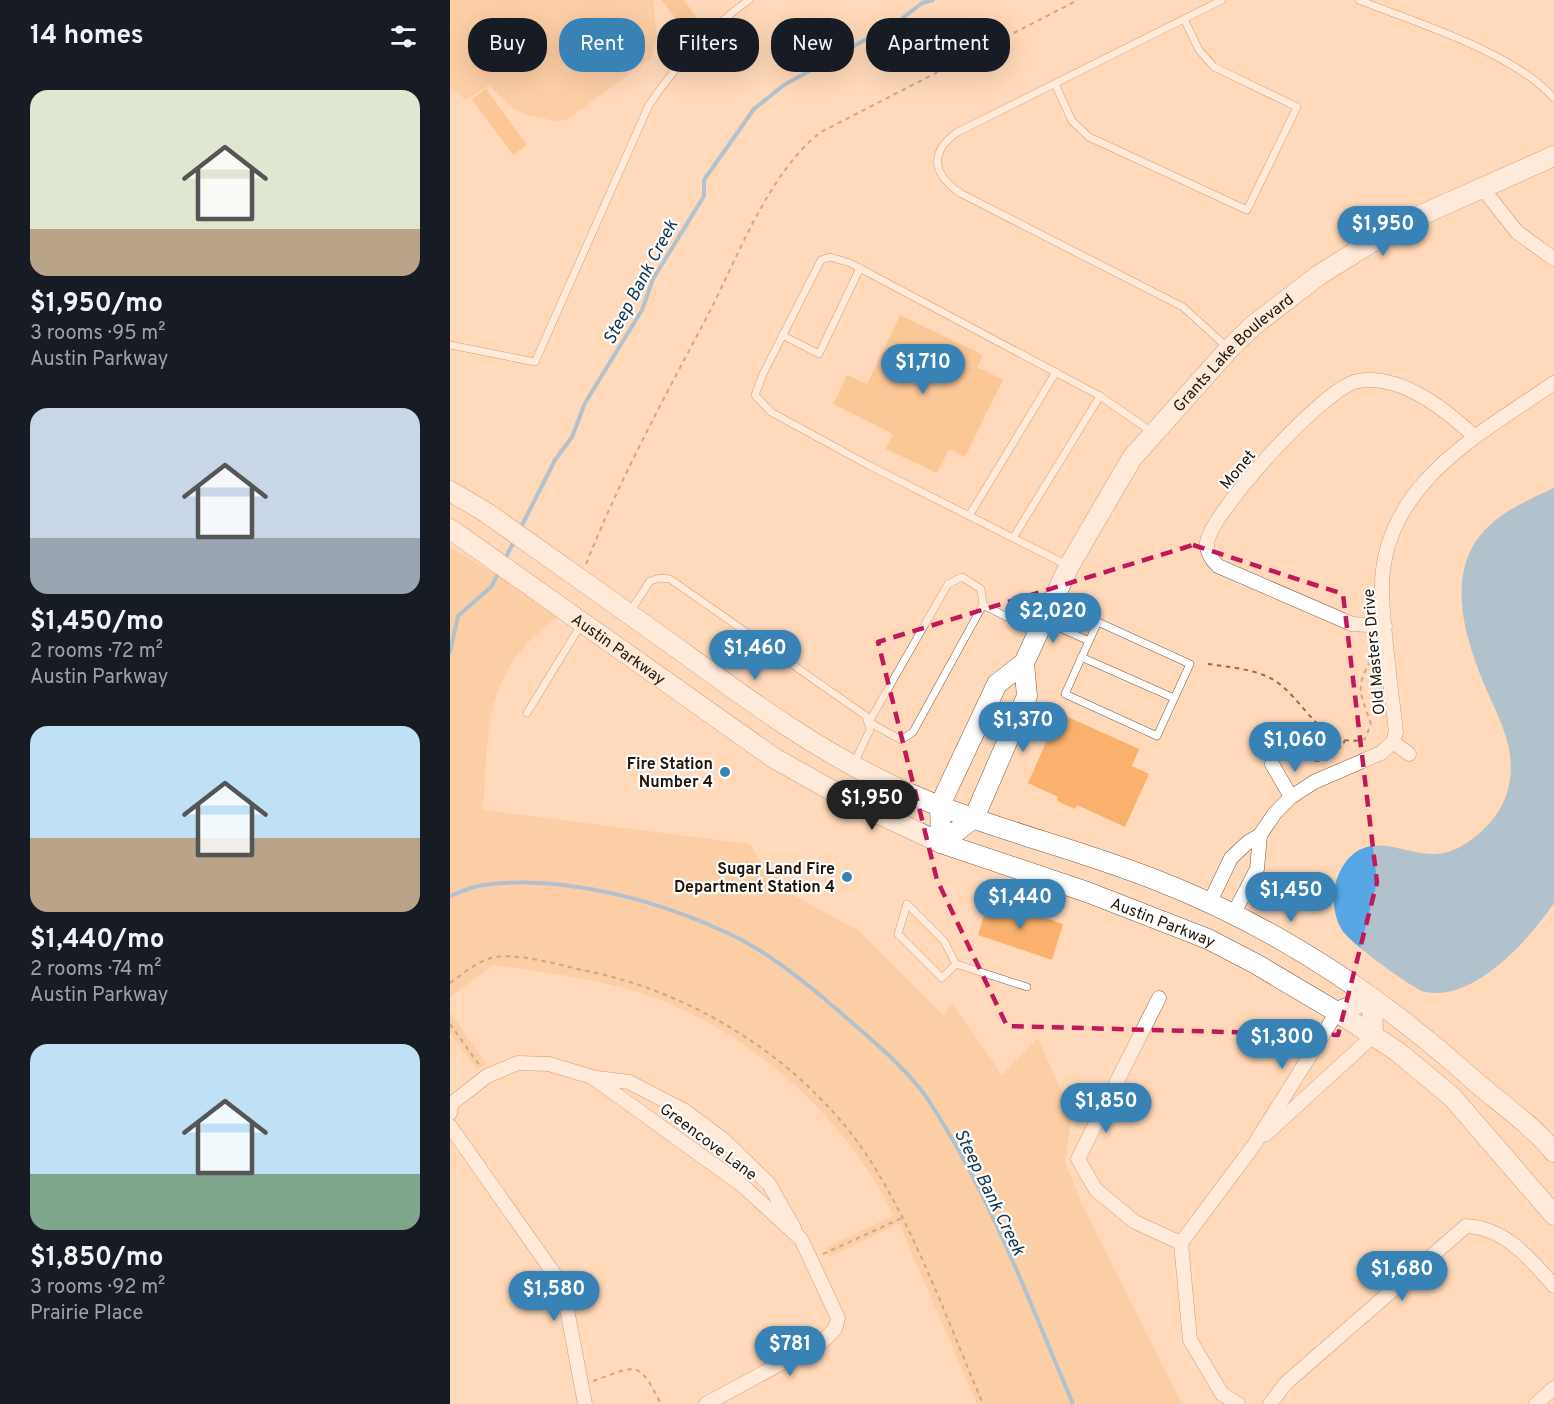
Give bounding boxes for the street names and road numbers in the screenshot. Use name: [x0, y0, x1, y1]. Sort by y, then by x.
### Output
street label: Grants Lake Boulevard: [1170, 290, 1298, 417]
street label: Monet: [1216, 446, 1261, 494]
street label: Old Masters Drive: [1360, 588, 1390, 716]
street label: Austin Parkway: [567, 610, 669, 690]
street label: Austin Parkway: [1107, 894, 1218, 953]
street label: Greencove Lane: [655, 1100, 760, 1186]

